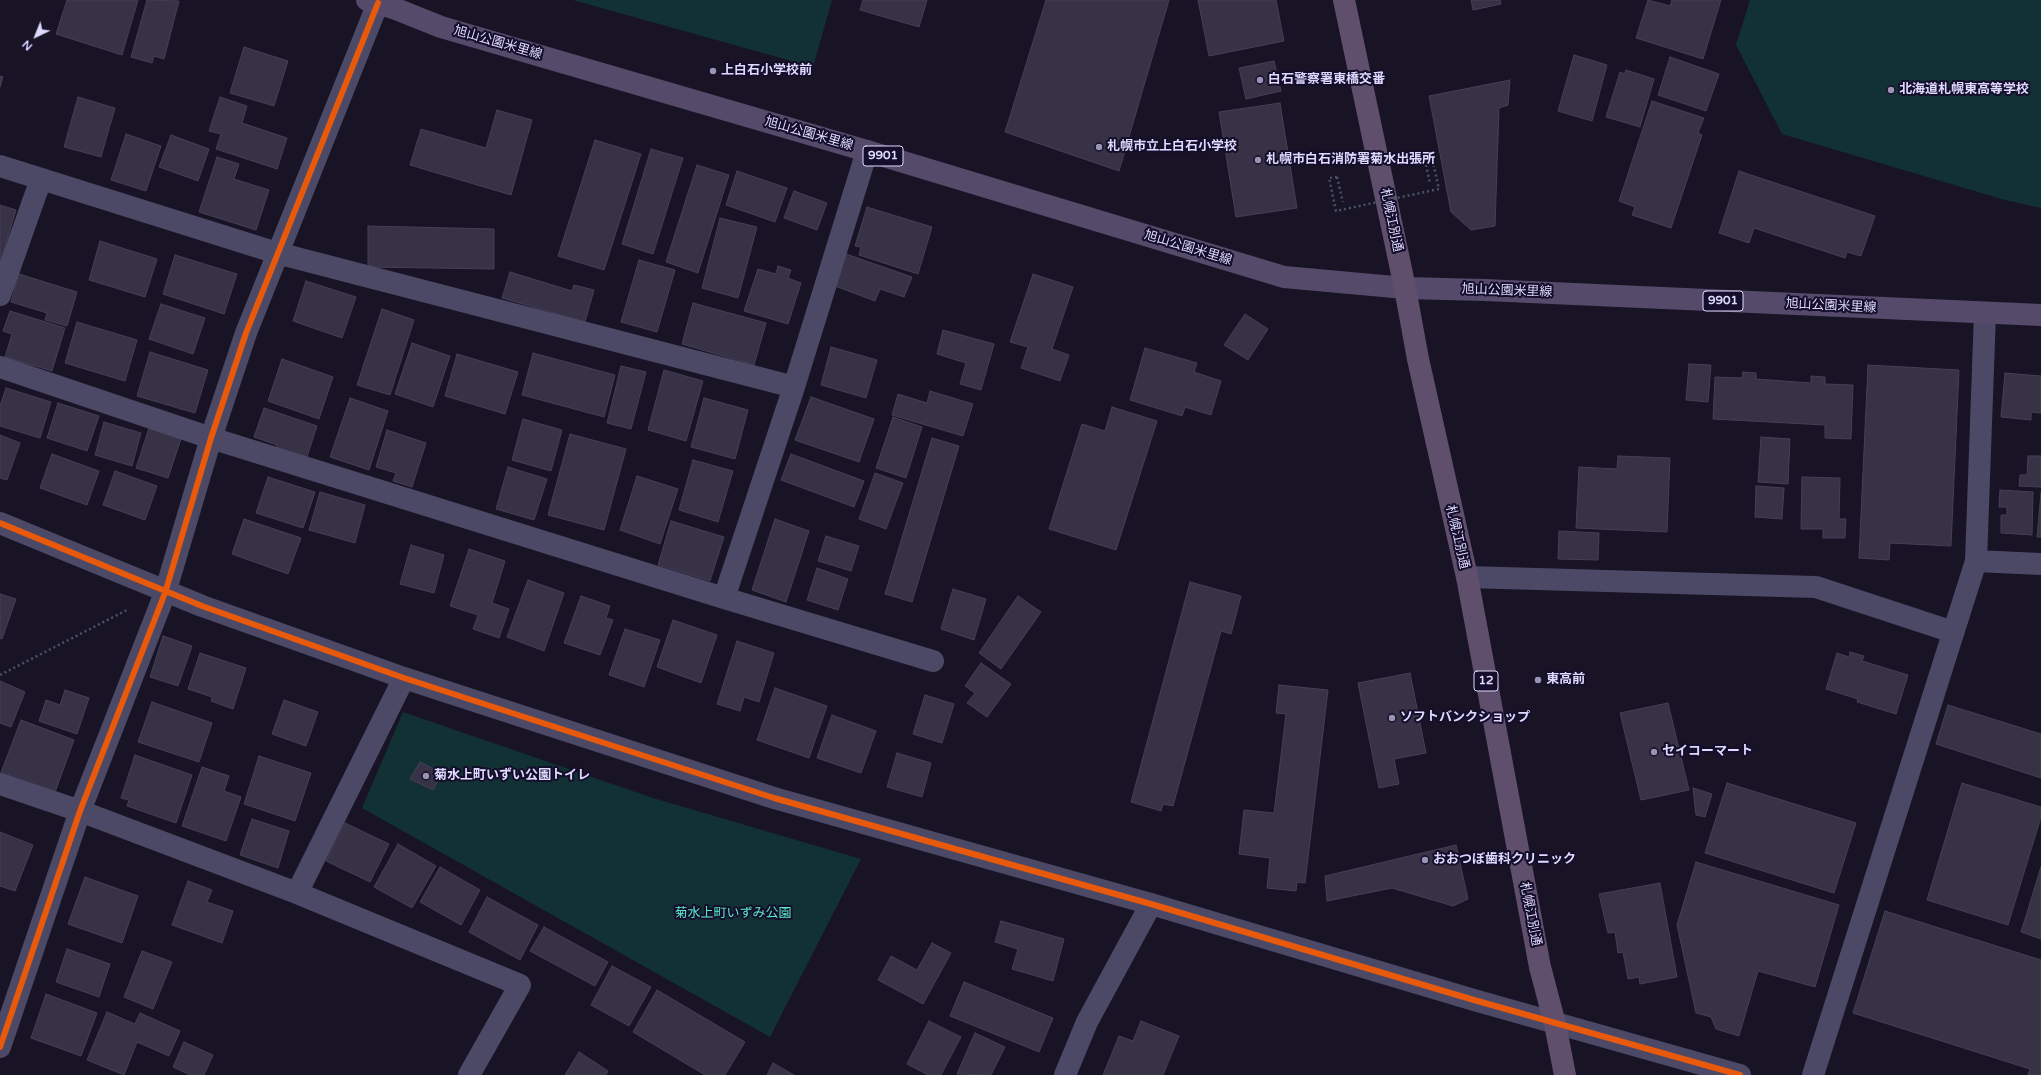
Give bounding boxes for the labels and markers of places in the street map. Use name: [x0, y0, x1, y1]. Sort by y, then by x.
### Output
place label: 上白石小学校前: [721, 63, 812, 79]
marker: 上白石小学校前: [708, 66, 718, 76]
place label: 白石警察署東橋交番: [1268, 72, 1385, 88]
marker: 白石警察署東橋交番: [1255, 75, 1265, 85]
place label: 北海道札幌東高等学校: [1899, 82, 2029, 98]
marker: 北海道札幌東高等学校: [1886, 85, 1896, 95]
place label: 札幌市立上白石小学校: [1107, 139, 1237, 155]
marker: 札幌市立上白石小学校: [1094, 142, 1104, 152]
place label: 札幌市白石消防署菊水出張所: [1266, 152, 1435, 168]
marker: 札幌市白石消防署菊水出張所: [1253, 155, 1263, 165]
place label: 東高前: [1546, 672, 1585, 688]
marker: 東高前: [1533, 675, 1543, 685]
place label: ソフトバンクショップ: [1400, 710, 1530, 726]
marker: ソフトバンクショップ: [1387, 713, 1397, 723]
place label: セイコーマート: [1662, 744, 1753, 760]
marker: セイコーマート: [1649, 747, 1659, 757]
place label: 菊水上町いずい公園トイレ: [434, 768, 590, 784]
marker: 菊水上町いずい公園トイレ: [421, 771, 431, 781]
place label: おおつぼ歯科クリニック: [1433, 852, 1576, 868]
marker: おおつぼ歯科クリニック: [1420, 855, 1430, 865]

